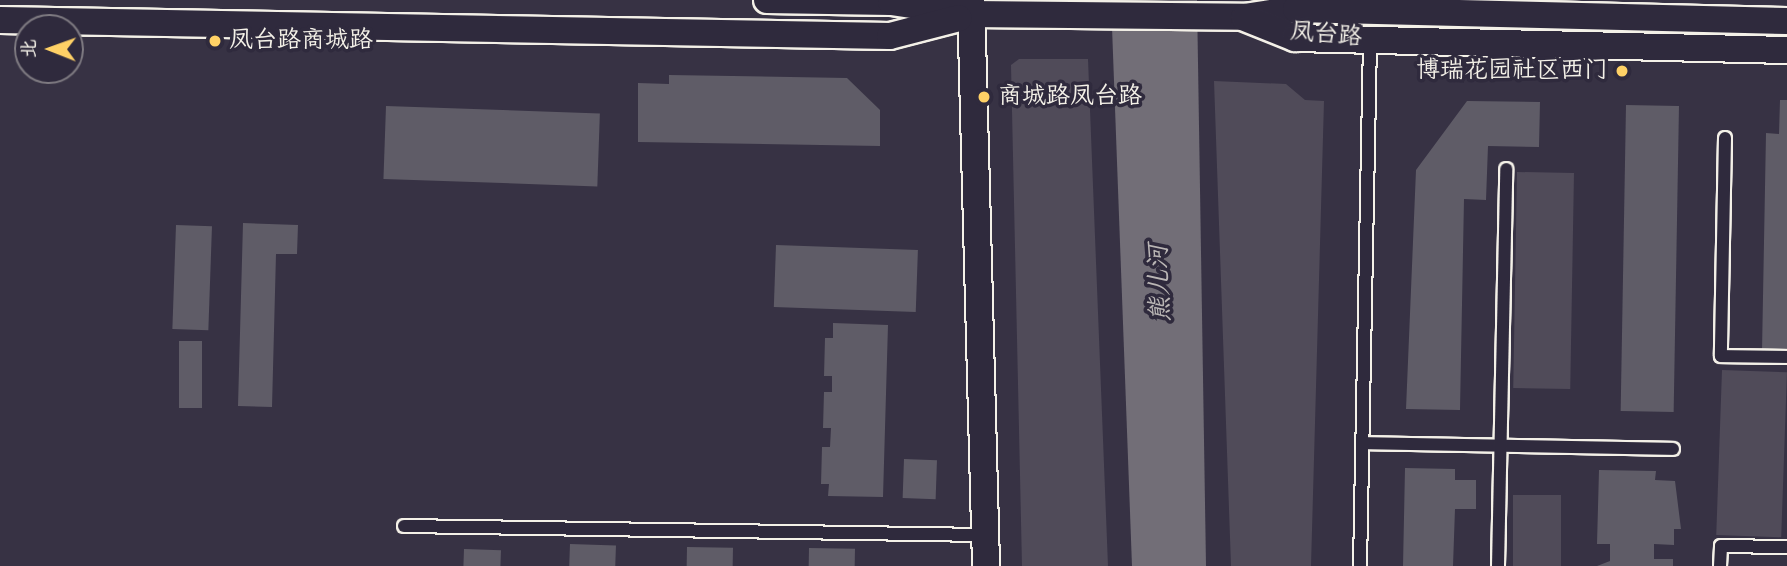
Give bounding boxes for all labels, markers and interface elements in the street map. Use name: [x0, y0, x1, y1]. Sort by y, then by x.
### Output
north arrow: [14, 14, 84, 84]
street label: 凤台路: [1289, 18, 1363, 52]
place label: 凤台路商城路: [229, 27, 373, 55]
marker: 凤台路商城路: [207, 33, 223, 49]
text: 北: [17, 39, 42, 58]
place label: 博瑞花园社区西门: [1416, 57, 1608, 85]
marker: 博瑞花园社区西门: [1614, 63, 1630, 79]
place label: 商城路凤台路: [998, 83, 1142, 111]
marker: 商城路凤台路: [976, 89, 992, 105]
water label: 熊儿河: [1144, 243, 1178, 323]

